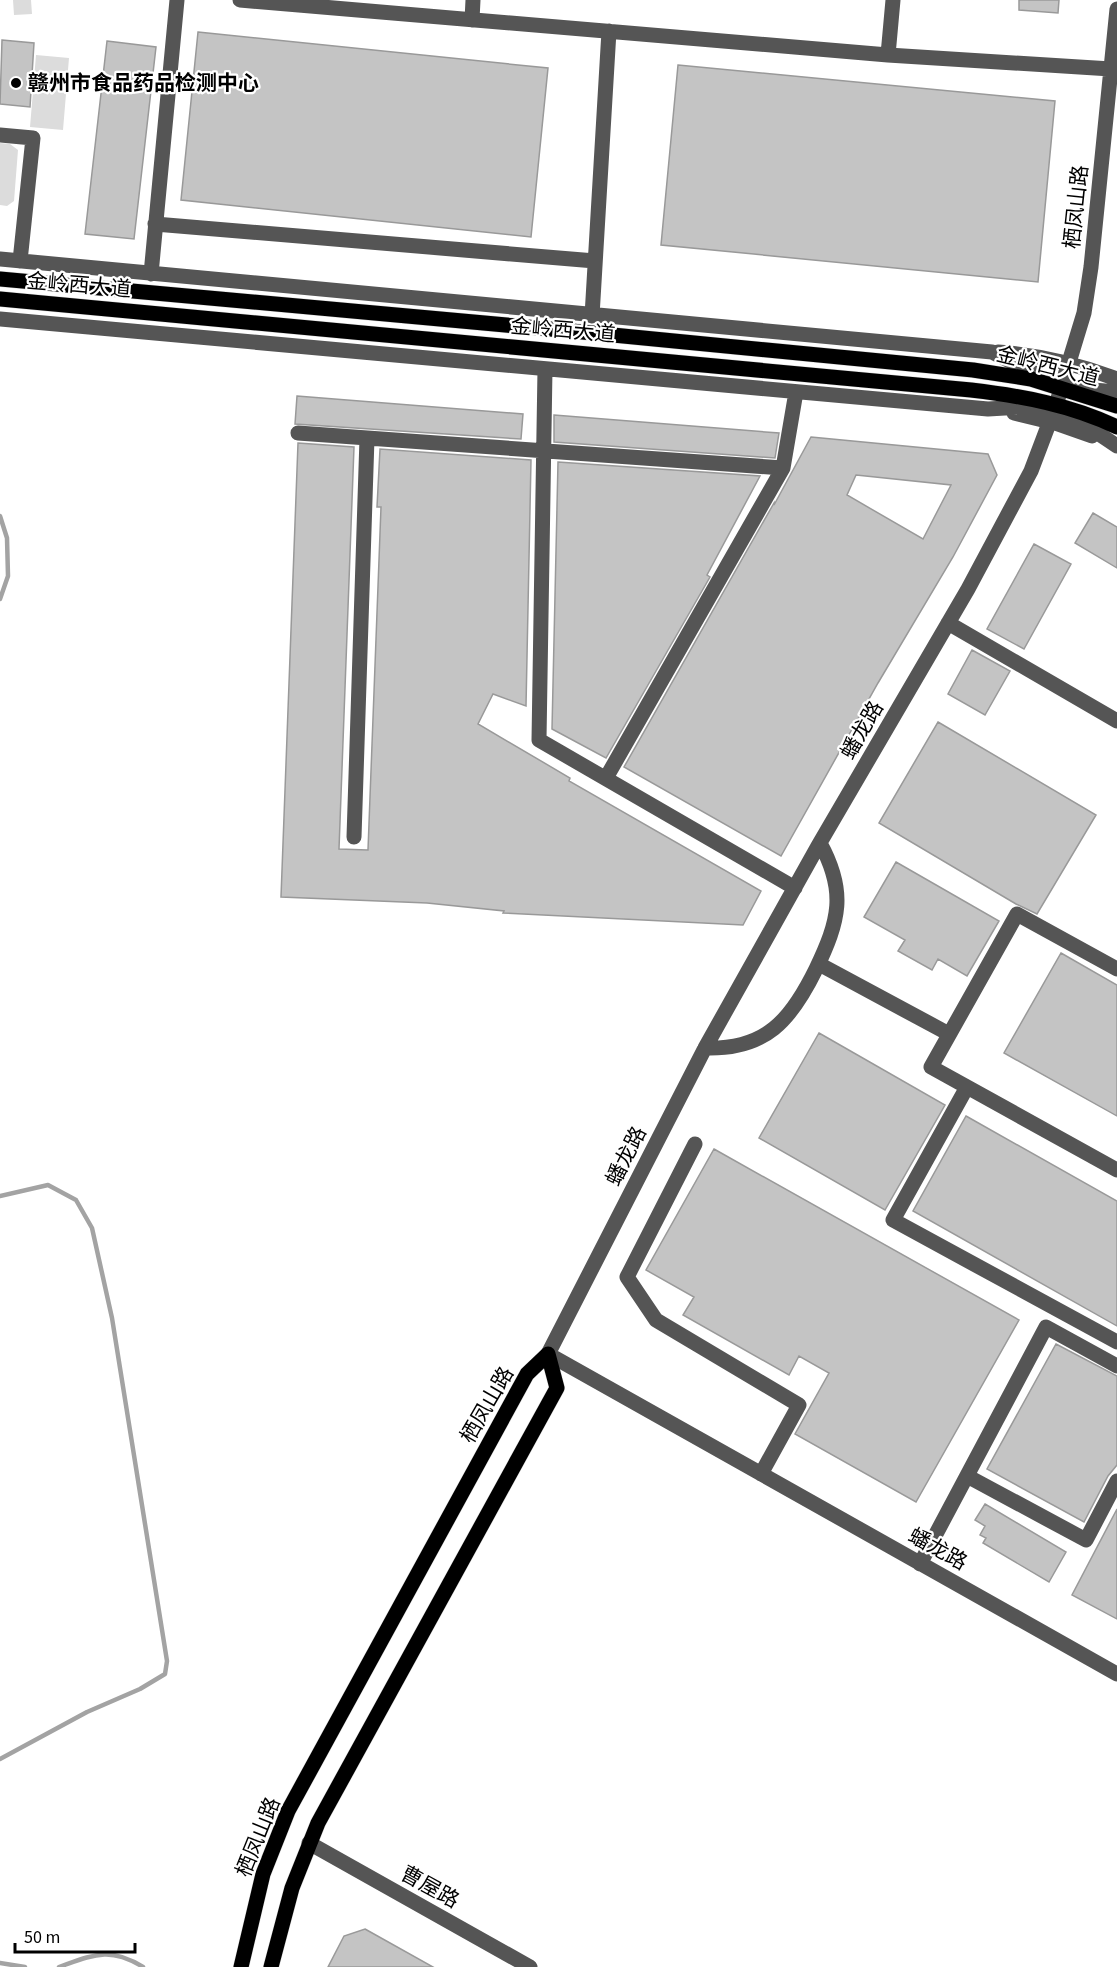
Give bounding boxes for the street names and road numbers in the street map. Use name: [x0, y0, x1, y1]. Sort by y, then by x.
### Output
street label: 栖凤山路: [1057, 164, 1095, 250]
street label: 金岭西大道: [25, 265, 133, 305]
street label: 金岭西大道: [509, 310, 617, 350]
street label: 金岭西大道: [993, 339, 1103, 393]
street label: 蟠龙路: [833, 695, 891, 765]
street label: 蟠龙路: [598, 1121, 654, 1191]
street label: 栖凤山路: [453, 1361, 521, 1449]
street label: 蟠龙路: [903, 1521, 973, 1577]
street label: 栖凤山路: [228, 1792, 288, 1882]
street label: 曹屋路: [395, 1859, 465, 1915]

